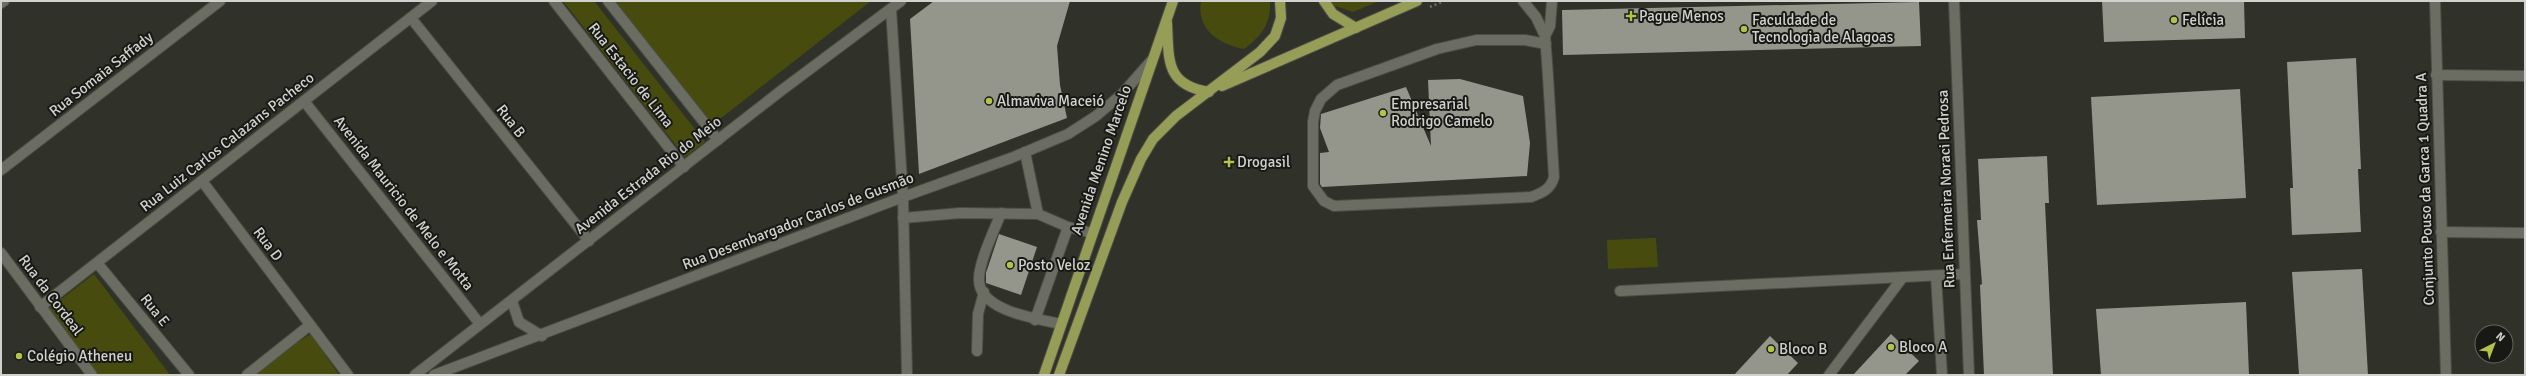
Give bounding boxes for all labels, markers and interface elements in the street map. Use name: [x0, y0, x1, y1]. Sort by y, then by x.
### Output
place label: Pague Menos: [1639, 7, 1724, 25]
marker: Pague Menos: [1626, 11, 1636, 21]
place label: Faculdade de Tecnologia de Alagoas: [1752, 11, 1894, 46]
place label: Felícia: [2182, 11, 2224, 29]
marker: Felícia: [2169, 15, 2179, 25]
street label: Rua Estacio de Lima: [585, 19, 677, 131]
marker: Faculdade de Tecnologia de Alagoas: [1739, 24, 1749, 34]
street label: Rua Somaia Saffady: [46, 28, 156, 120]
street label: Rua Luiz Carlos Calazans Pacheco: [136, 68, 318, 215]
street label: Conjunto Pouso da Garca 1 Quadra A: [2412, 72, 2438, 306]
street label: Avenida Menino Marcelo: [1067, 83, 1135, 237]
street label: Rua Enfermeira Noraci Pedrosa: [1934, 89, 1958, 289]
place label: Almaviva Maceió: [997, 92, 1104, 110]
place label: Empresarial Rodrigo Camelo: [1391, 95, 1493, 130]
marker: Almaviva Maceió: [984, 96, 994, 106]
street label: Rua B: [493, 101, 529, 141]
marker: Empresarial Rodrigo Camelo: [1378, 108, 1388, 118]
street label: Avenida Mauricio de Melo e Motta: [330, 112, 478, 294]
street label: Avenida Estrada Rio do Meio: [571, 112, 725, 238]
place label: Drogasil: [1237, 153, 1290, 171]
marker: Drogasil: [1224, 157, 1234, 167]
street label: Rua Desembargador Carlos de Gusmão: [680, 168, 916, 274]
street label: Rua D: [250, 224, 286, 264]
street label: Rua da Cordeal: [15, 251, 87, 339]
place label: Posto Veloz: [1018, 256, 1091, 274]
marker: Posto Veloz: [1005, 260, 1015, 270]
street label: Rua E: [137, 290, 173, 330]
north arrow: [2474, 324, 2514, 364]
text: N: [2493, 330, 2508, 344]
place label: Bloco A: [1899, 338, 1947, 356]
place label: Bloco B: [1779, 340, 1827, 358]
marker: Bloco A: [1886, 342, 1896, 352]
marker: Bloco B: [1766, 344, 1776, 354]
place label: Colégio Atheneu: [27, 347, 132, 365]
marker: Colégio Atheneu: [14, 351, 24, 361]

